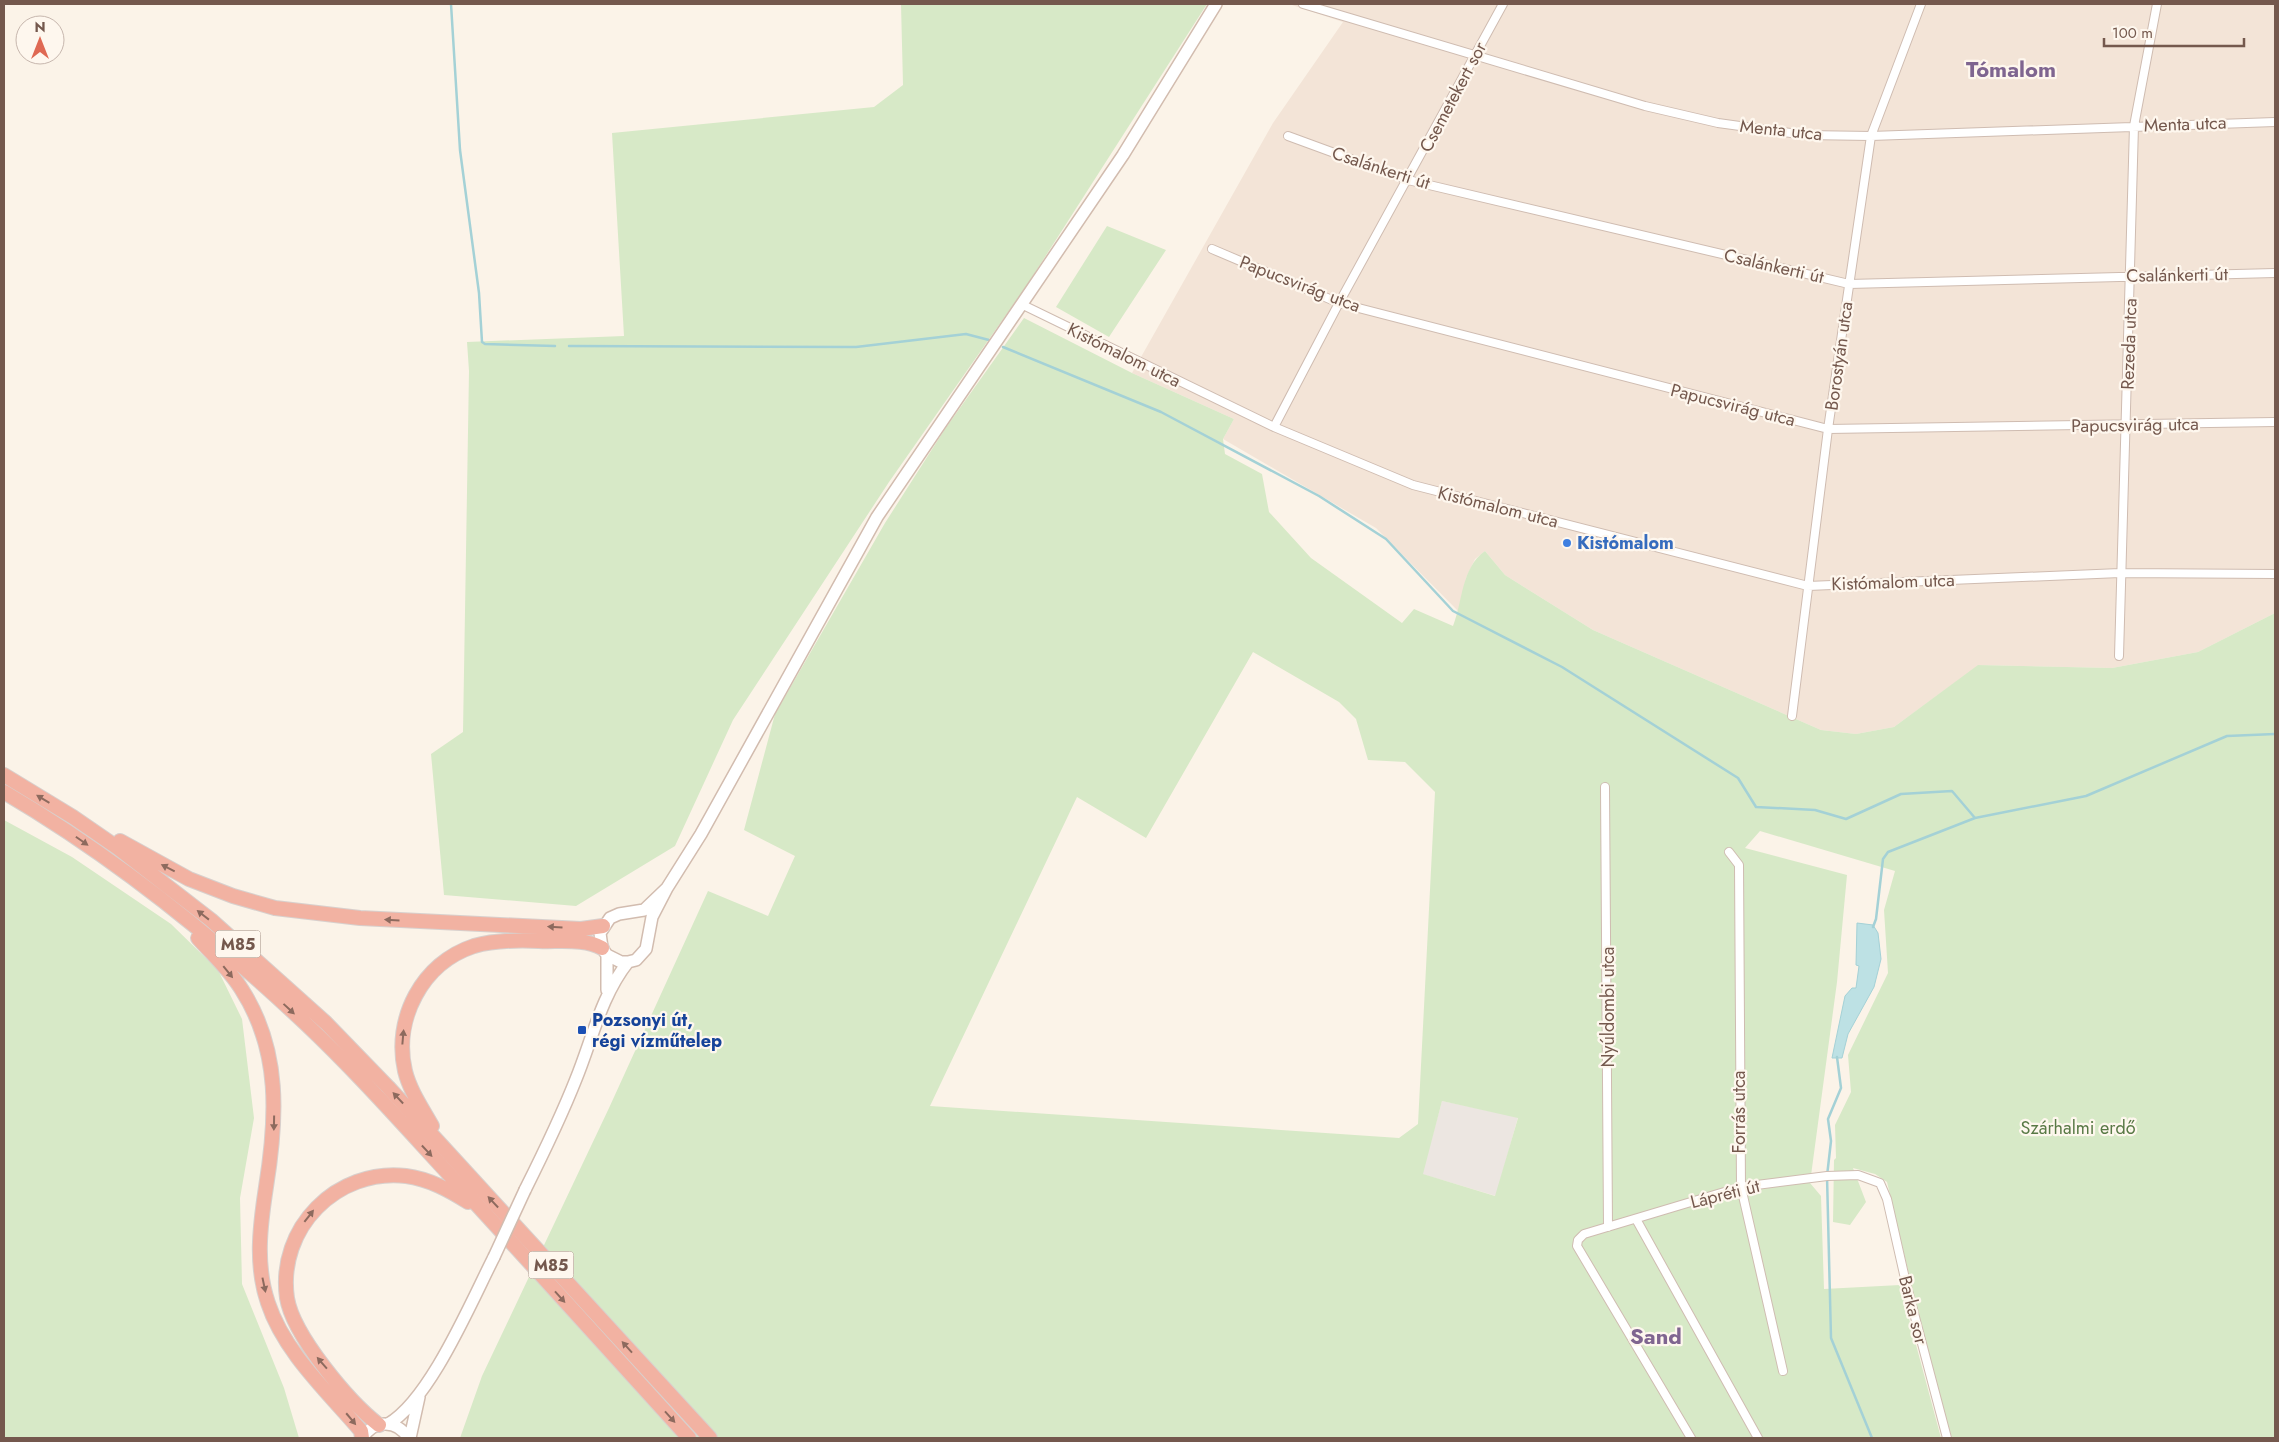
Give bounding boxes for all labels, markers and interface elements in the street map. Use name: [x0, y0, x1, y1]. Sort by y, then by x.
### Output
north arrow: [15, 15, 65, 65]
scale bar: [2104, 15, 2244, 47]
text: N: [34, 17, 46, 37]
text: 100 m: [2112, 22, 2153, 44]
street label: Csemetekert sor: [1413, 36, 1493, 157]
district label: Tómalom: [1966, 53, 2056, 85]
street label: Menta utca: [2143, 110, 2227, 138]
street label: Menta utca: [1739, 113, 1823, 147]
street label: Csalánkerti út: [1329, 140, 1434, 196]
street label: Csalánkerti út: [1721, 242, 1827, 290]
street label: Papucsvirág utca: [1236, 249, 1364, 319]
street label: Csalánkerti út: [2126, 261, 2229, 289]
street label: Rezeda utca: [2114, 298, 2144, 390]
street label: Borostyán utca: [1818, 300, 1860, 412]
street label: Kistómalom utca: [1063, 316, 1185, 394]
street label: Papucsvirág utca: [1668, 377, 1798, 433]
street label: Papucsvirág utca: [2071, 411, 2199, 439]
street label: Kistómalom utca: [1435, 479, 1561, 535]
place label: Kistómalom: [1577, 530, 1674, 556]
marker: Kistómalom: [1561, 537, 1573, 549]
street label: Kistómalom utca: [1831, 567, 1955, 597]
one-way arrow: [37, 794, 50, 803]
one-way arrow: [75, 836, 88, 846]
one-way arrow: [161, 864, 175, 872]
one-way arrow: [197, 909, 210, 920]
one-way arrow: [384, 915, 400, 923]
one-way arrow: [546, 923, 562, 931]
road number: M85: [216, 931, 260, 958]
street label: Nyúldombi utca: [1595, 947, 1621, 1067]
one-way arrow: [223, 965, 234, 978]
one-way arrow: [283, 1003, 295, 1015]
place label: Pozsonyi út, régi vízműtelep: [592, 1007, 722, 1054]
marker: Pozsonyi út, régi vízműtelep: [576, 1024, 588, 1036]
one-way arrow: [399, 1029, 407, 1045]
street label: Forrás utca: [1726, 1070, 1752, 1154]
one-way arrow: [392, 1092, 404, 1104]
park label: Szárhalmi erdő: [2021, 1115, 2136, 1141]
one-way arrow: [270, 1116, 278, 1132]
one-way arrow: [421, 1144, 433, 1156]
street label: Lápréti út: [1688, 1173, 1763, 1215]
one-way arrow: [488, 1195, 499, 1208]
one-way arrow: [304, 1209, 314, 1223]
road number: M85: [528, 1252, 574, 1278]
street label: Barka sor: [1892, 1273, 1934, 1348]
one-way arrow: [260, 1277, 268, 1293]
one-way arrow: [555, 1290, 566, 1303]
district label: Sand: [1630, 1320, 1682, 1352]
one-way arrow: [621, 1342, 633, 1354]
one-way arrow: [316, 1357, 327, 1370]
one-way arrow: [664, 1410, 676, 1422]
one-way arrow: [345, 1412, 356, 1425]

